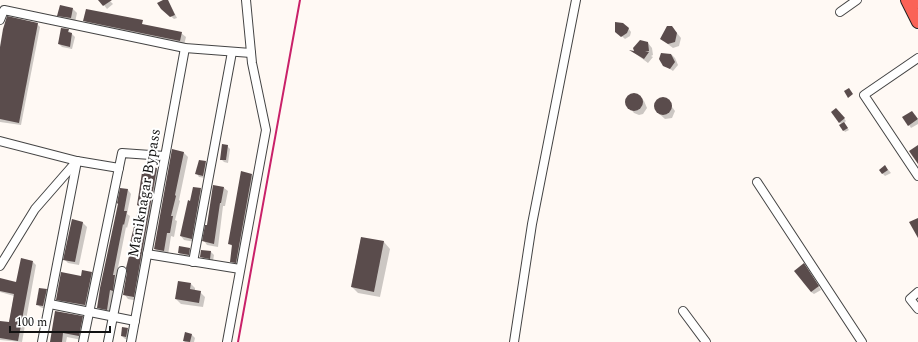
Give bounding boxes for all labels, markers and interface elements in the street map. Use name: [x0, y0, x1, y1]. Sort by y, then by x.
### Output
street label: Maniknagar Bypass: [122, 127, 167, 259]
scale bar: [10, 308, 110, 334]
text: 100 m: [16, 313, 47, 332]

